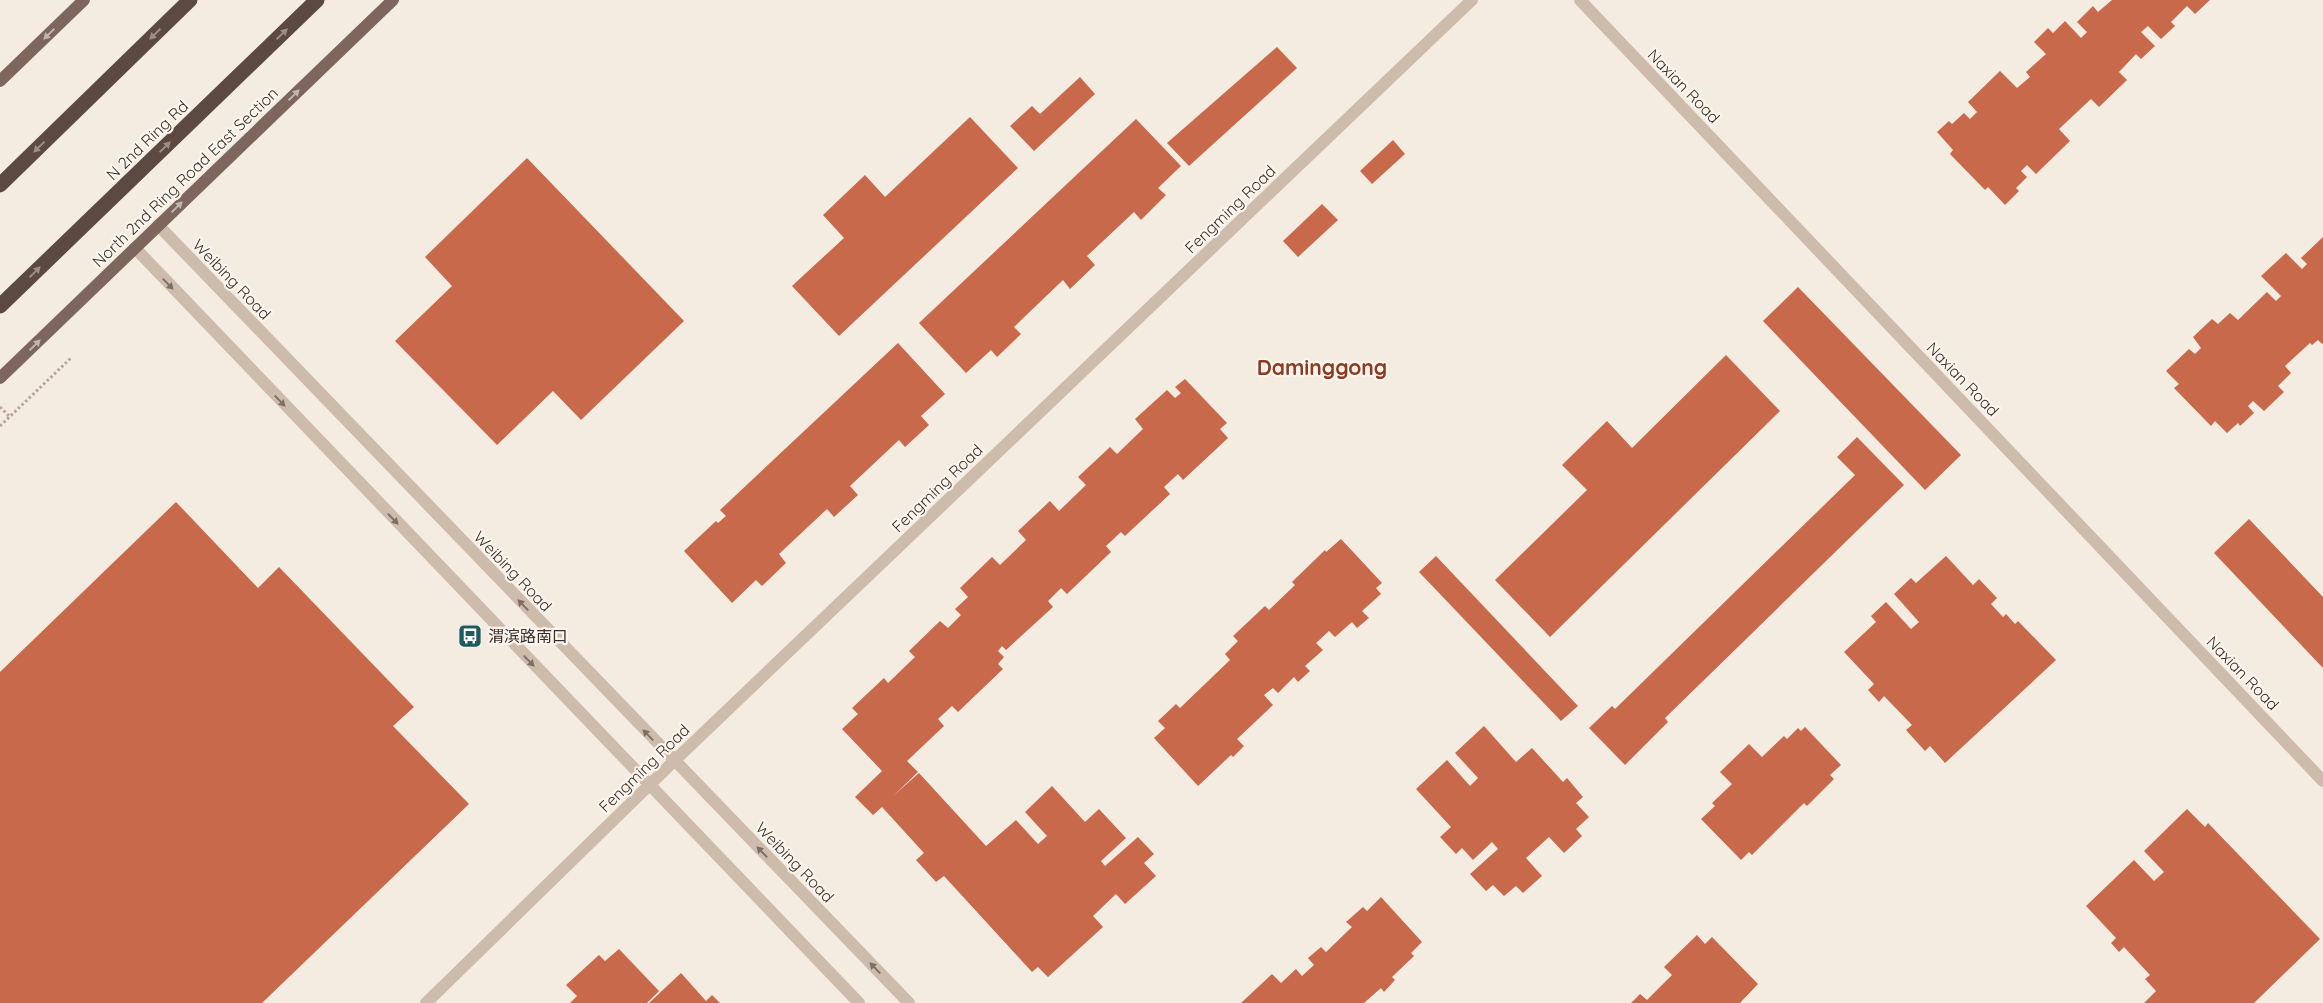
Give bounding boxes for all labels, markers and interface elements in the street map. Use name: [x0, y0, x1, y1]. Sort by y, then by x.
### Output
one-way arrow: [44, 28, 56, 40]
one-way arrow: [150, 28, 162, 40]
one-way arrow: [275, 28, 287, 40]
street label: Naxian Road: [1644, 45, 1724, 127]
street label: North 2nd Ring Road East Section: [88, 83, 282, 271]
one-way arrow: [288, 89, 300, 101]
street label: N 2nd Ring Rd: [102, 96, 192, 184]
one-way arrow: [33, 141, 45, 153]
one-way arrow: [158, 141, 170, 153]
street label: Fengming Road: [1180, 161, 1280, 257]
one-way arrow: [170, 201, 182, 213]
street label: Weibing Road: [189, 235, 275, 323]
one-way arrow: [29, 266, 41, 278]
one-way arrow: [162, 277, 174, 289]
street label: Naxian Road: [1923, 338, 2003, 420]
one-way arrow: [29, 339, 41, 351]
district label: Daminggong: [1257, 354, 1387, 380]
one-way arrow: [274, 395, 286, 407]
street label: Fengming Road: [887, 440, 987, 536]
one-way arrow: [387, 512, 399, 524]
street label: Weibing Road: [470, 527, 556, 615]
one-way arrow: [518, 600, 530, 612]
bus stop icon: 渭滨路南口: [457, 623, 483, 649]
place label: 渭滨路南口: [488, 626, 568, 646]
street label: Naxian Road: [2203, 632, 2283, 714]
one-way arrow: [523, 655, 535, 667]
street label: Fengming Road: [594, 720, 694, 816]
one-way arrow: [642, 729, 654, 741]
street label: Weibing Road: [752, 818, 838, 906]
one-way arrow: [756, 846, 768, 858]
one-way arrow: [869, 962, 881, 974]

